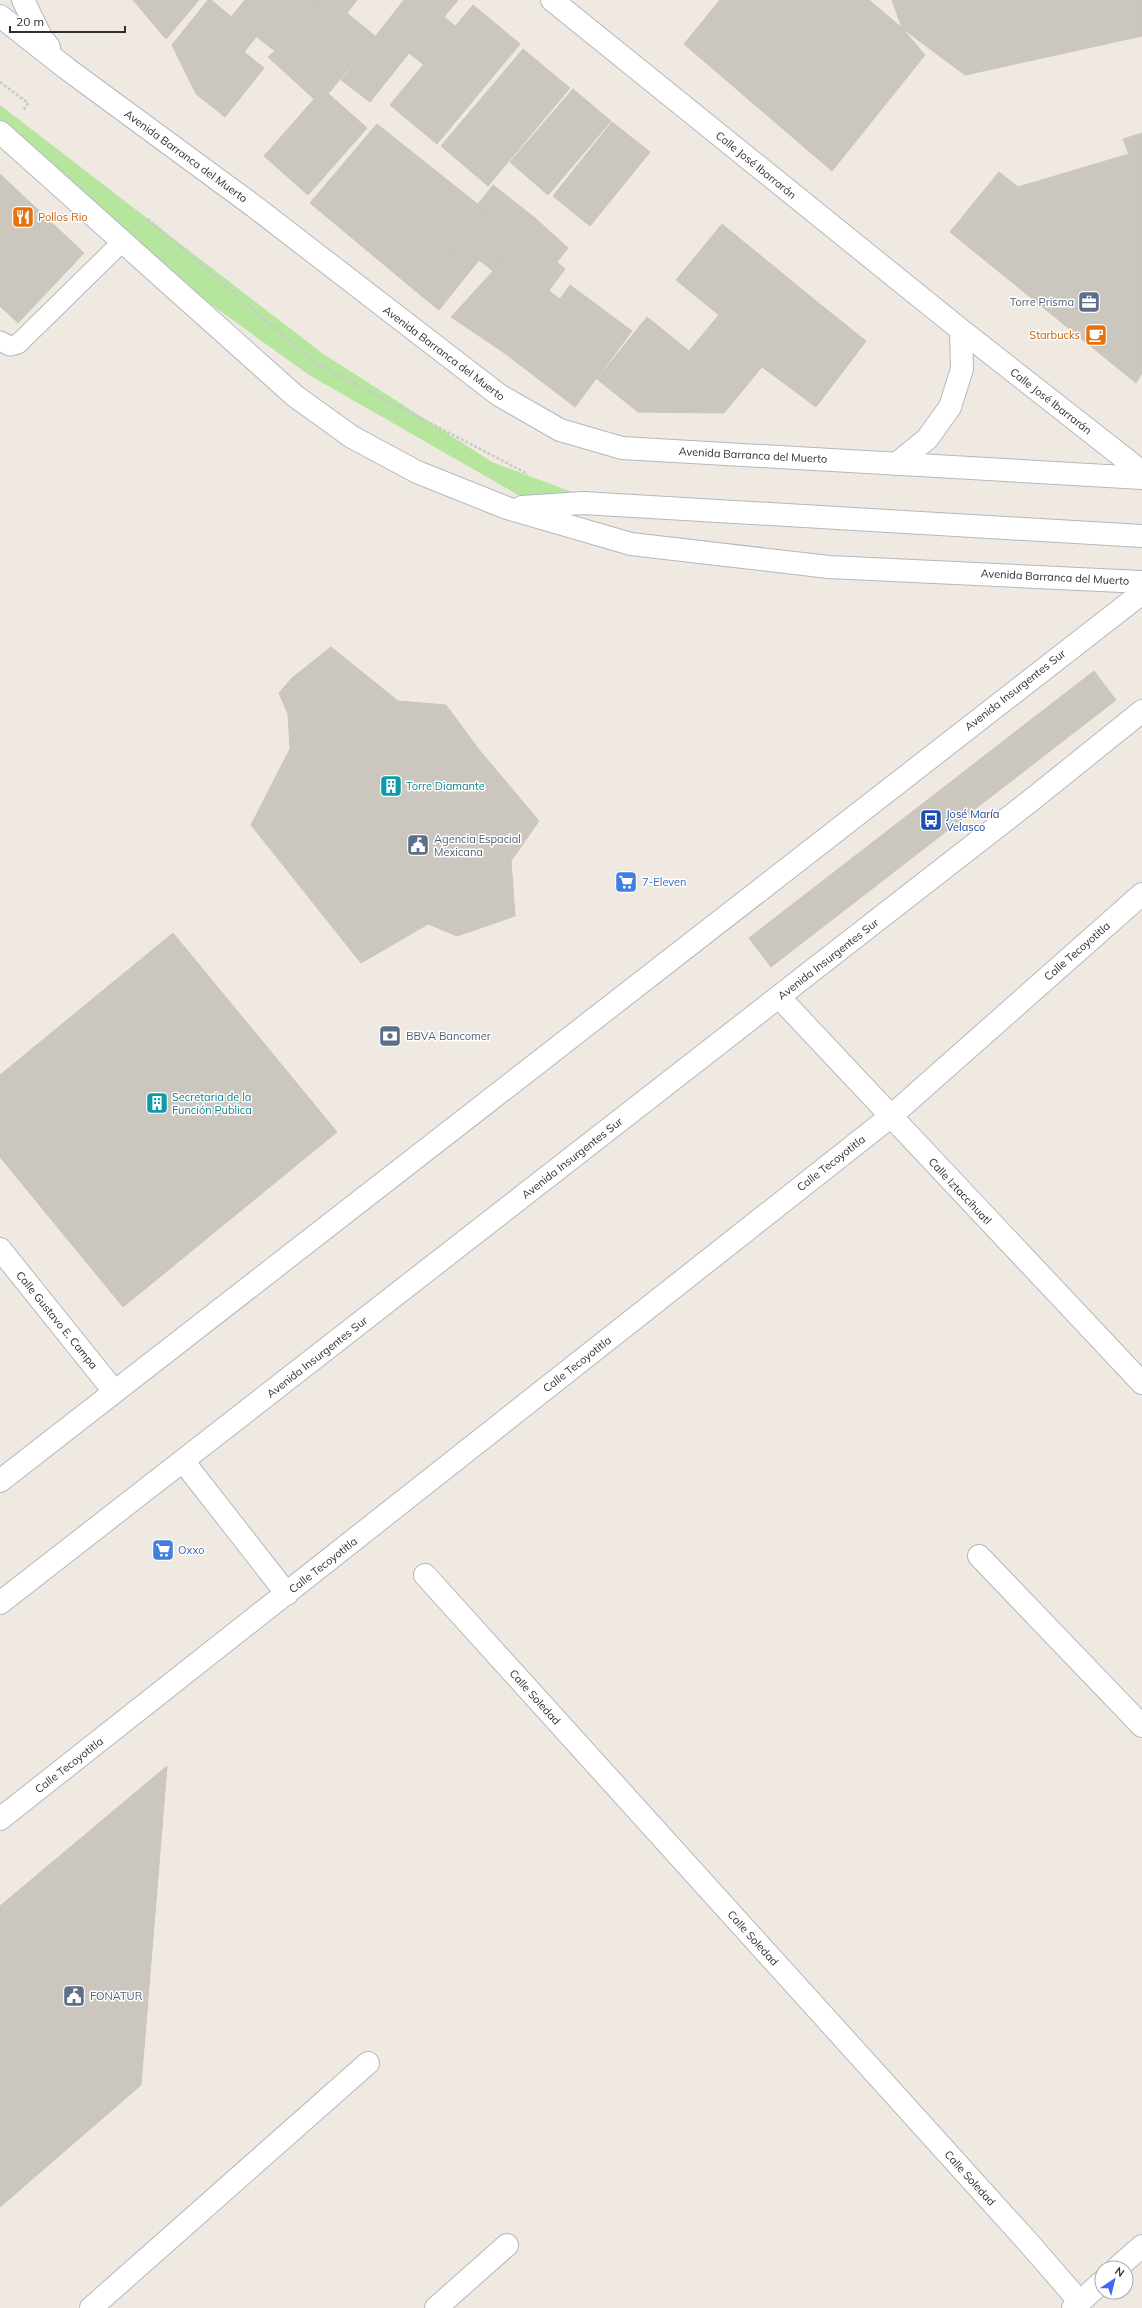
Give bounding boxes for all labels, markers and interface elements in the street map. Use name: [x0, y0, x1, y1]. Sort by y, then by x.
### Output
scale bar: [10, 8, 125, 34]
text: 20 m: [16, 14, 44, 29]
street label: Avenida Barranca del Muerto: [122, 107, 250, 205]
street label: Calle José Ibarrarán: [713, 128, 799, 202]
restaurant icon: Pollos Rio: [10, 204, 36, 230]
place label: Pollos Rio: [38, 210, 88, 224]
office icon: Torre Prisma: [1076, 289, 1102, 315]
place label: Torre Prisma: [1010, 295, 1074, 309]
street label: Avenida Barranca del Muerto: [380, 303, 508, 403]
cafe icon: Starbucks: [1083, 322, 1109, 348]
place label: Starbucks: [1029, 328, 1080, 342]
street label: Calle José Ibarrarán: [1007, 365, 1095, 437]
street label: Avenida Barranca del Muerto: [678, 444, 828, 466]
street label: Avenida Barranca del Muerto: [980, 566, 1130, 588]
street label: Avenida Insurgentes Sur: [962, 646, 1068, 734]
building icon: Torre Diamante: [378, 773, 404, 799]
place label: Torre Diamante: [406, 779, 485, 793]
bus stop icon: José María Velasco: [918, 807, 944, 833]
place label: José María Velasco: [946, 807, 999, 834]
public building icon: Agencia Espacial Mexicana: [405, 832, 431, 858]
place label: Agencia Espacial Mexicana: [434, 832, 521, 859]
supermarket icon: 7-Eleven: [613, 869, 639, 895]
place label: 7-Eleven: [642, 875, 687, 889]
street label: Avenida Insurgentes Sur: [775, 915, 881, 1003]
street label: Calle Tecoyotitla: [1041, 919, 1113, 983]
bank icon: BBVA Bancomer: [377, 1023, 403, 1049]
place label: BBVA Bancomer: [406, 1029, 491, 1043]
building icon: Secretaria de la Función Publica: [144, 1090, 170, 1116]
place label: Secretaria de la Función Publica: [172, 1090, 252, 1117]
street label: Avenida Insurgentes Sur: [519, 1114, 625, 1202]
street label: Calle Tecoyotitla: [794, 1132, 868, 1194]
street label: Calle Iztaccihuatl: [925, 1155, 995, 1227]
street label: Calle Gustavo E. Campa: [13, 1268, 101, 1372]
street label: Avenida Insurgentes Sur: [264, 1313, 370, 1401]
street label: Calle Tecoyotitla: [540, 1333, 614, 1395]
street label: Calle Tecoyotitla: [286, 1534, 360, 1596]
supermarket icon: Oxxo: [150, 1537, 176, 1563]
place label: Oxxo: [178, 1543, 204, 1557]
street label: Calle Soledad: [507, 1666, 563, 1728]
street label: Calle Tecoyotitla: [32, 1734, 106, 1796]
street label: Calle Soledad: [725, 1907, 781, 1969]
public building icon: FONATUR: [61, 1983, 87, 2009]
place label: FONATUR: [90, 1989, 143, 2003]
street label: Calle Soledad: [942, 2147, 998, 2209]
north arrow: [1094, 2260, 1134, 2300]
text: N: [1112, 2264, 1127, 2280]

